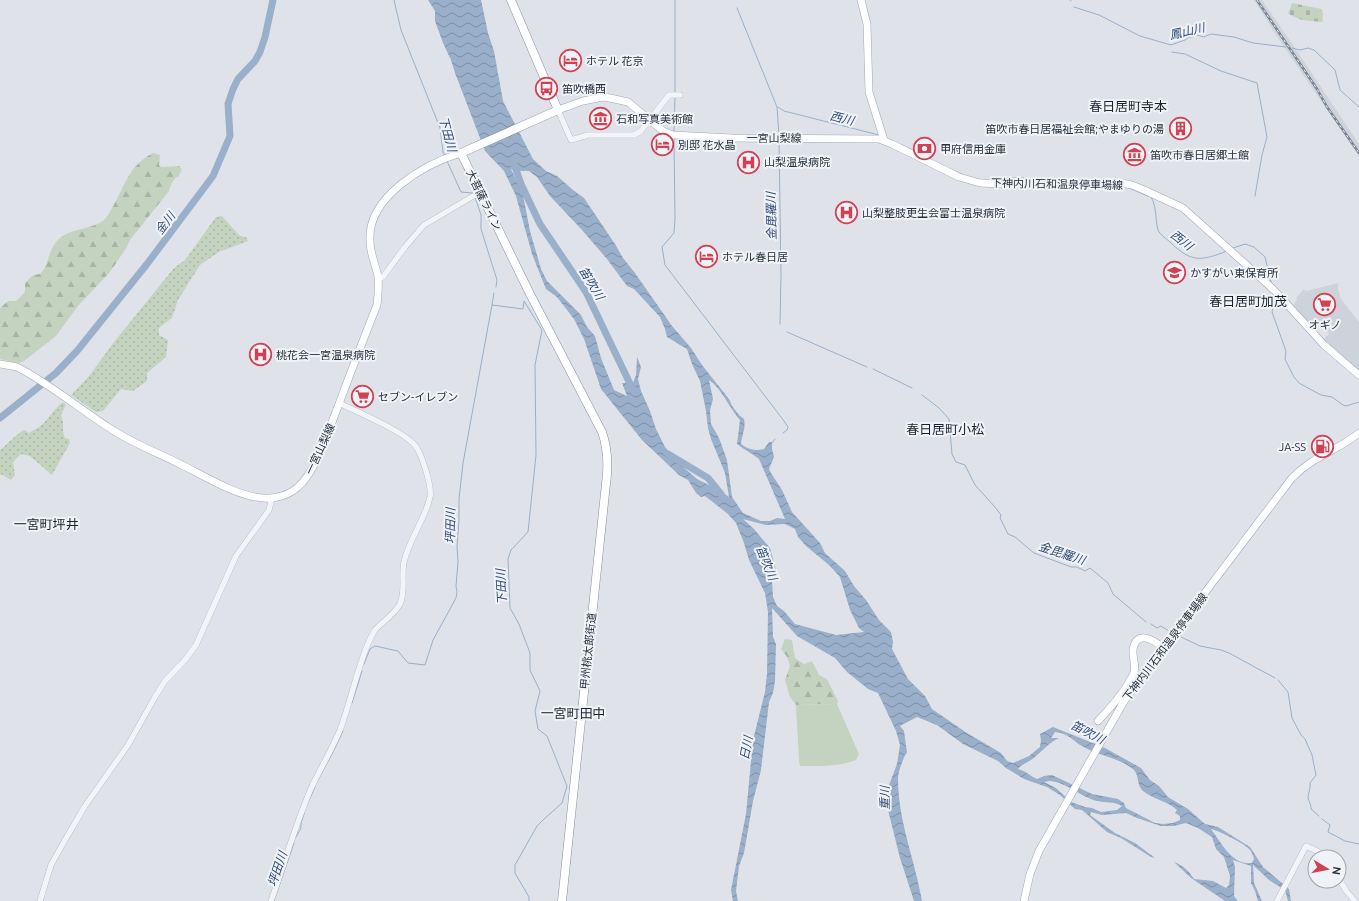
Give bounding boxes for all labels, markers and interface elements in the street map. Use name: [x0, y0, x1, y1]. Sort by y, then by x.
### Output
water label: 鳳山川: [1168, 20, 1208, 41]
hotel icon: ホテル 花京: [557, 48, 583, 74]
place label: ホテル 花京: [586, 55, 644, 67]
bus stop icon: 笛吹橋西: [533, 76, 559, 102]
place label: 笛吹橋西: [562, 83, 606, 95]
district label: 春日居町寺本: [1089, 99, 1167, 113]
museum icon: 石和写真美術館: [588, 106, 614, 132]
water label: 西川: [829, 109, 857, 128]
place label: 石和写真美術館: [616, 113, 693, 125]
water label: 下田川: [437, 115, 459, 155]
building icon: 笛吹市春日居福祉会館;やまゆりの湯: [1167, 116, 1193, 142]
place label: 笛吹市春日居福祉会館;やまゆりの湯: [985, 123, 1164, 135]
hotel icon: 別邸 花水晶: [650, 132, 676, 158]
street label: 一宮山梨線: [747, 132, 802, 144]
bank icon: 甲府信用金庫: [912, 136, 938, 162]
place label: 別邸 花水晶: [678, 139, 736, 151]
museum icon: 笛吹市春日居郷土館: [1122, 142, 1148, 168]
place label: 甲府信用金庫: [940, 143, 1006, 155]
hospital icon: 山梨温泉病院: [736, 149, 762, 175]
place label: 笛吹市春日居郷土館: [1150, 149, 1249, 161]
place label: 山梨温泉病院: [764, 156, 830, 168]
street label: 大菩薩ライン: [464, 168, 504, 232]
street label: 下神内川石和温泉停車場線: [991, 177, 1123, 191]
water label: 金毘羅川: [764, 190, 778, 240]
hospital icon: 山梨整肢更生会富士温泉病院: [834, 200, 860, 226]
place label: 山梨整肢更生会富士温泉病院: [862, 207, 1005, 219]
water label: 金川: [153, 208, 179, 237]
water label: 西川: [1169, 227, 1197, 254]
hotel icon: ホテル春日居: [694, 244, 720, 270]
place label: ホテル春日居: [722, 251, 788, 263]
school or university icon: かすがい東保育所: [1161, 260, 1187, 286]
water label: 笛吹川: [577, 264, 608, 303]
place label: かすがい東保育所: [1190, 267, 1279, 279]
supermarket icon: オギノ: [1312, 292, 1338, 318]
district label: 春日居町加茂: [1209, 294, 1287, 308]
place label: オギノ: [1309, 319, 1341, 331]
hospital icon: 桃花会一宮温泉病院: [248, 342, 274, 368]
place label: 桃花会一宮温泉病院: [276, 349, 375, 361]
supermarket icon: セブン-イレブン: [350, 384, 376, 410]
place label: セブン-イレブン: [378, 391, 458, 403]
street label: 一宮山梨線: [303, 422, 337, 476]
district label: 春日居町小松: [906, 422, 984, 436]
fuel station icon: JA-SS: [1309, 434, 1335, 460]
place label: JA-SS: [1279, 441, 1306, 453]
water label: 坪田川: [443, 506, 457, 544]
district label: 一宮町坪井: [13, 517, 79, 531]
water label: 金毘羅川: [1037, 539, 1089, 567]
water label: 笛吹川: [754, 544, 781, 584]
water label: 下田川: [493, 567, 508, 605]
street label: 下神内川石和温泉停車場線: [1120, 591, 1210, 703]
street label: 甲州桃太郎街道: [578, 612, 598, 690]
district label: 一宮町田中: [540, 706, 606, 720]
water label: 笛吹川: [1069, 718, 1109, 747]
water label: 日川: [738, 733, 755, 761]
water label: 重川: [878, 784, 891, 810]
water label: 坪田川: [265, 848, 290, 888]
north arrow: [1307, 849, 1347, 889]
text: N: [1330, 866, 1343, 876]

